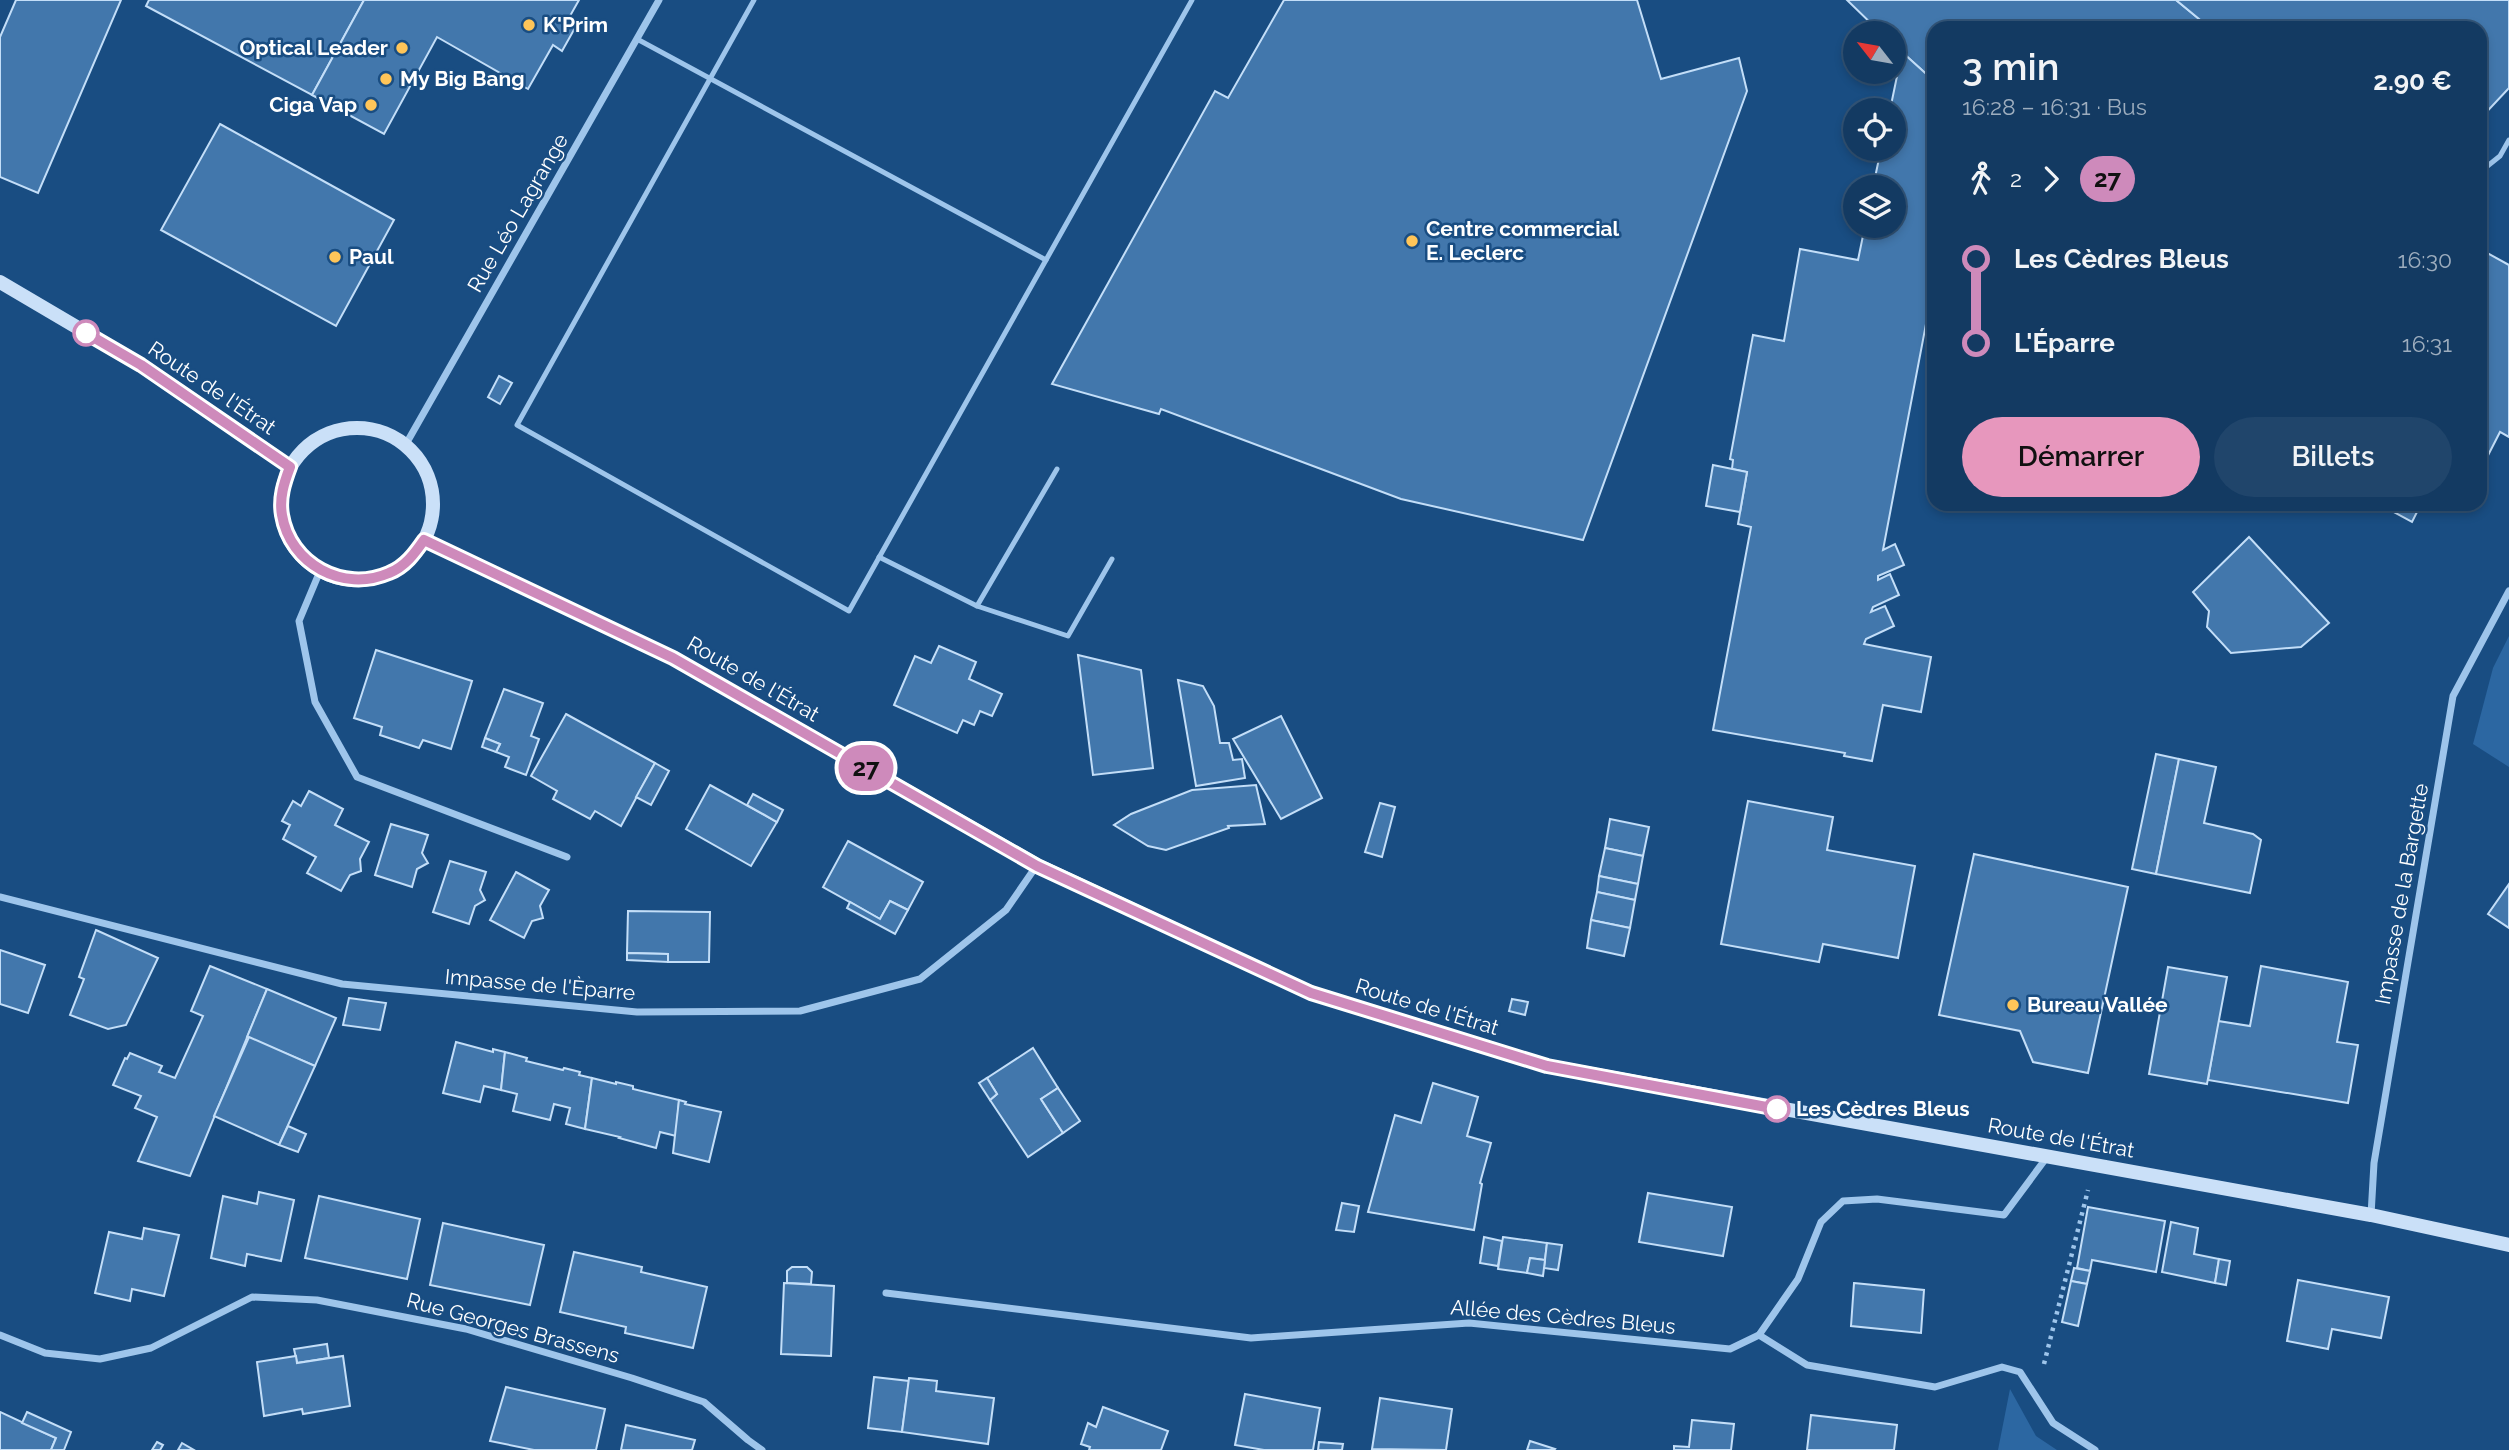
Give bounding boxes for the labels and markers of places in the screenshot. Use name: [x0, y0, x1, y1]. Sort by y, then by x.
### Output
place label: K'Prim: [543, 12, 608, 37]
marker: K'Prim: [521, 17, 537, 33]
place label: Optical Leader: [240, 35, 388, 60]
marker: Optical Leader: [394, 40, 410, 56]
place label: My Big Bang: [400, 66, 525, 91]
marker: My Big Bang: [378, 71, 394, 87]
place label: Ciga Vap: [269, 92, 357, 117]
marker: Ciga Vap: [363, 97, 379, 113]
place label: Centre commercial E. Leclerc: [1426, 216, 1620, 265]
marker: Centre commercial E. Leclerc: [1404, 233, 1420, 249]
place label: Paul: [349, 244, 394, 269]
marker: Paul: [327, 249, 343, 265]
unlabelled marker: [73, 320, 99, 346]
place label: Bureau Vallée: [2027, 992, 2168, 1017]
marker: Bureau Vallée: [2005, 997, 2021, 1013]
marker: Les Cèdres Bleus: [1764, 1096, 1790, 1122]
place label: Les Cèdres Bleus: [1796, 1096, 1970, 1121]

